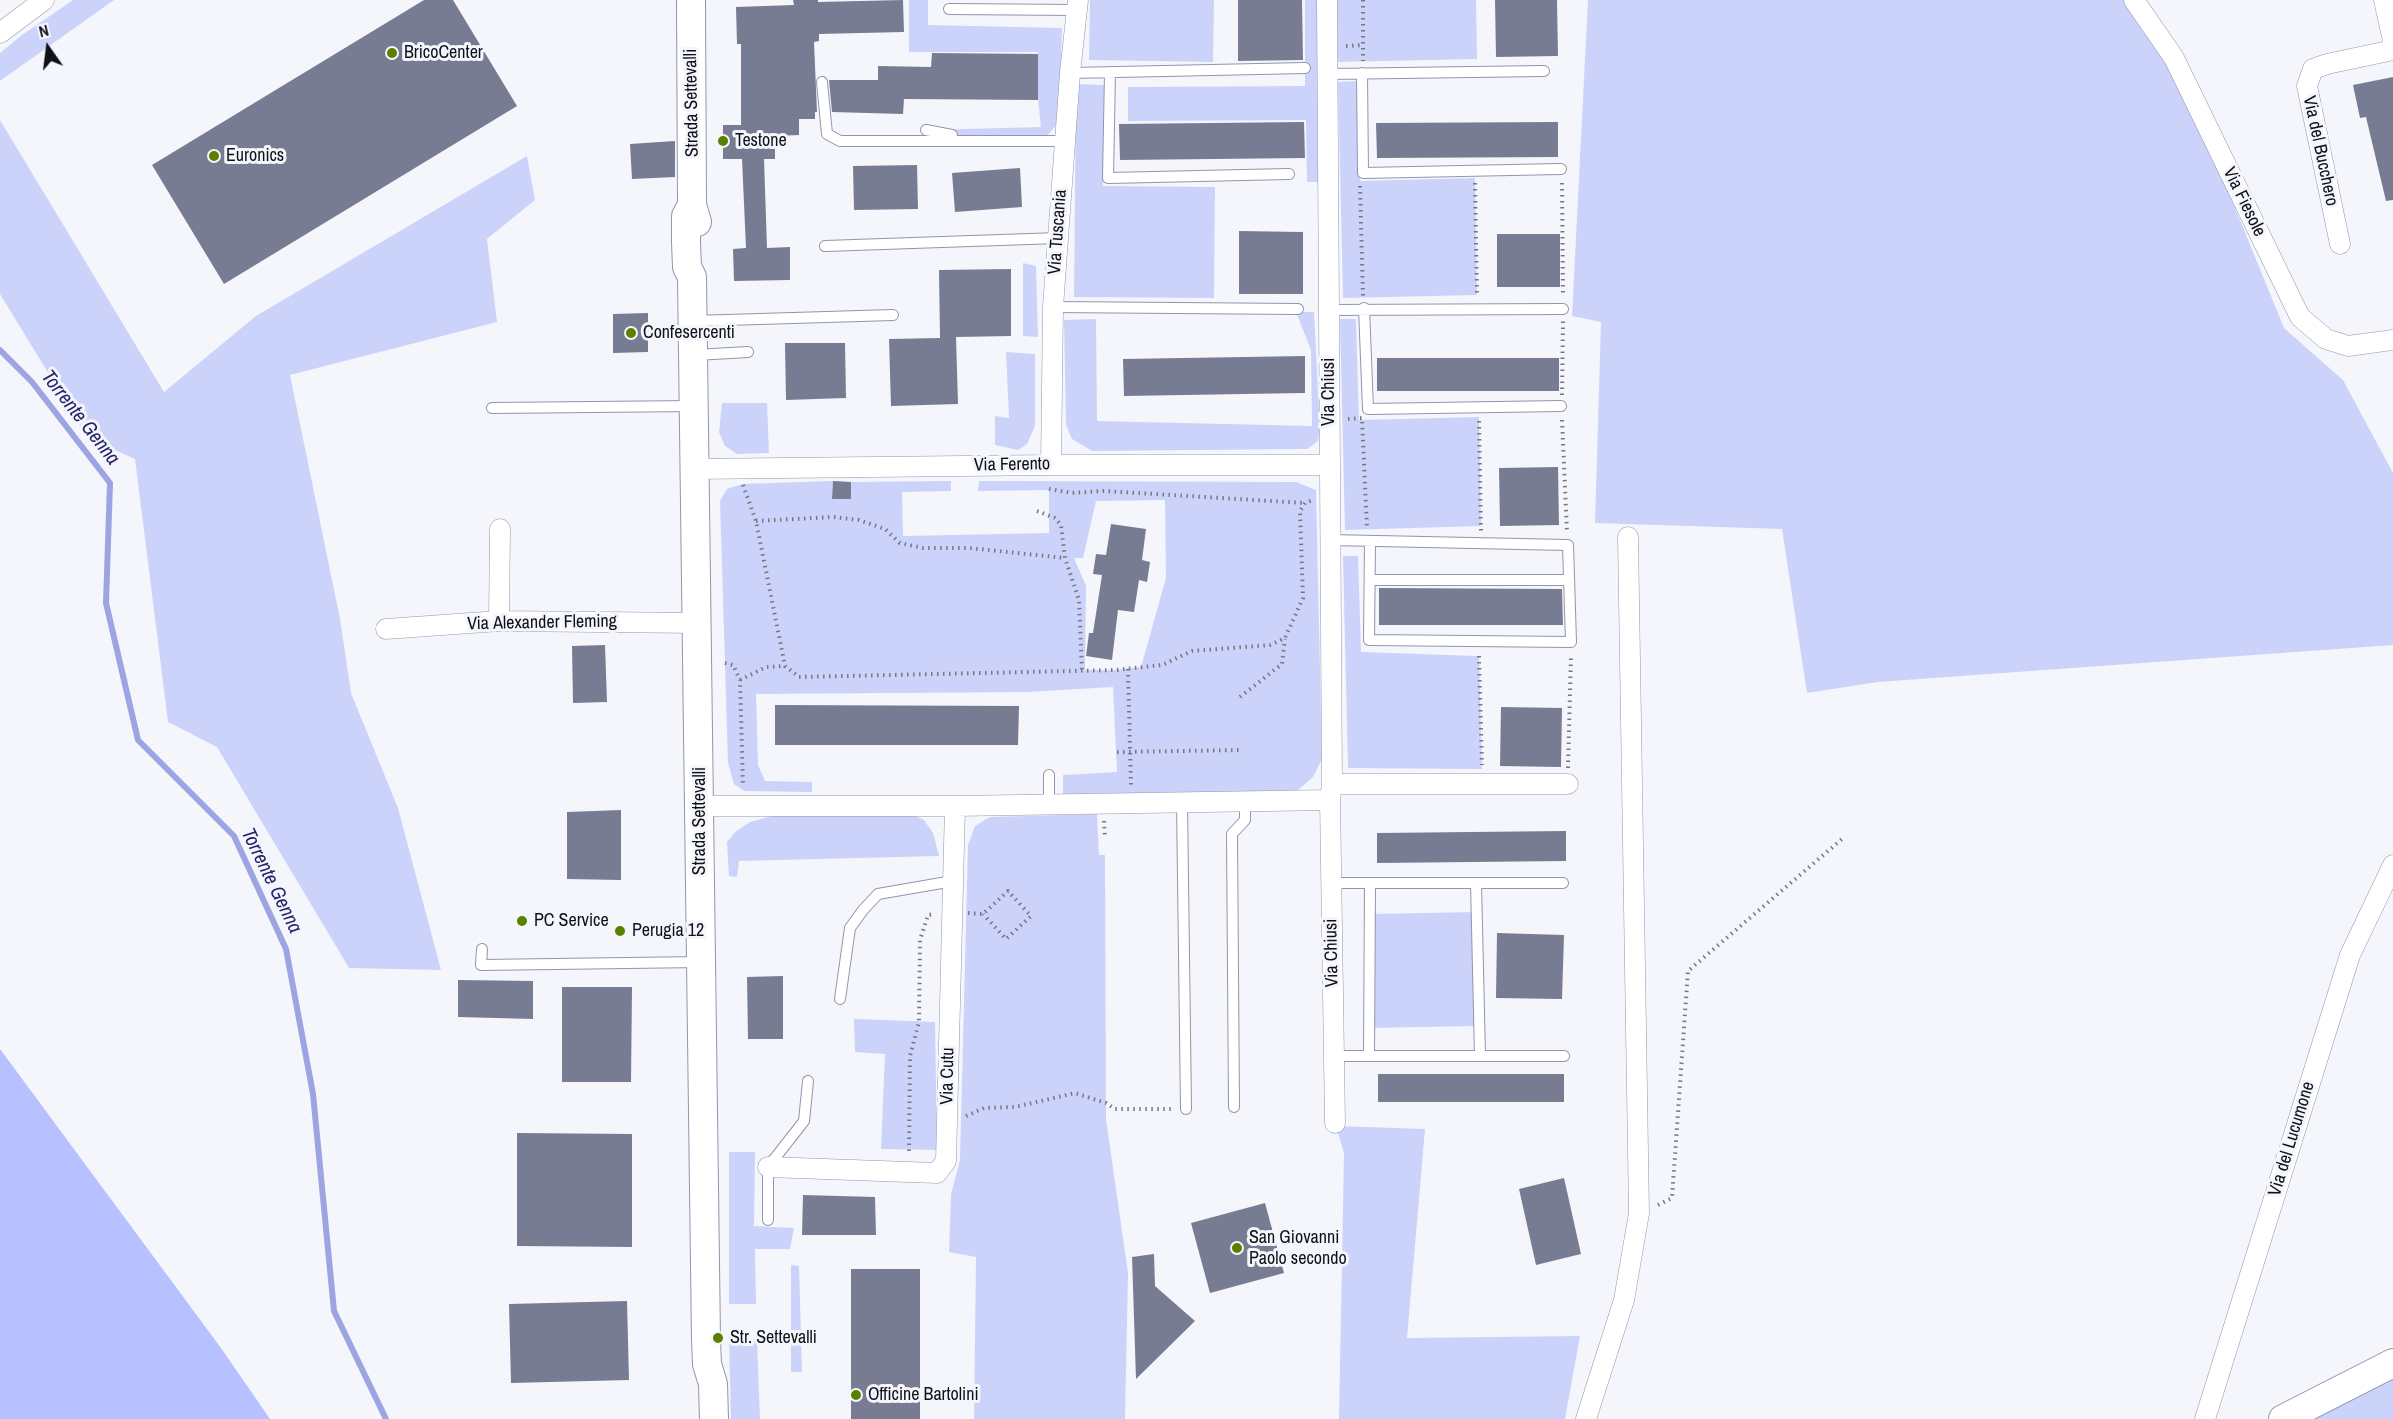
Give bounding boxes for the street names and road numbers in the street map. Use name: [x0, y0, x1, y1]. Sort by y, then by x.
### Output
street label: Strada Settevalli: [680, 49, 704, 157]
street label: Via del Bucchero: [2298, 94, 2342, 208]
street label: Via Fiesole: [2218, 164, 2270, 240]
street label: Via Tuscania: [1044, 189, 1072, 275]
street label: Via Chiusi: [1318, 358, 1340, 426]
street label: Via Ferento: [974, 454, 1050, 476]
street label: Via Alexander Fleming: [467, 611, 617, 635]
street label: Strada Settevalli: [689, 767, 711, 875]
street label: Via Chiusi: [1321, 918, 1343, 988]
street label: Via Cutu: [937, 1047, 959, 1105]
street label: Via del Lucumone: [2264, 1079, 2320, 1199]

